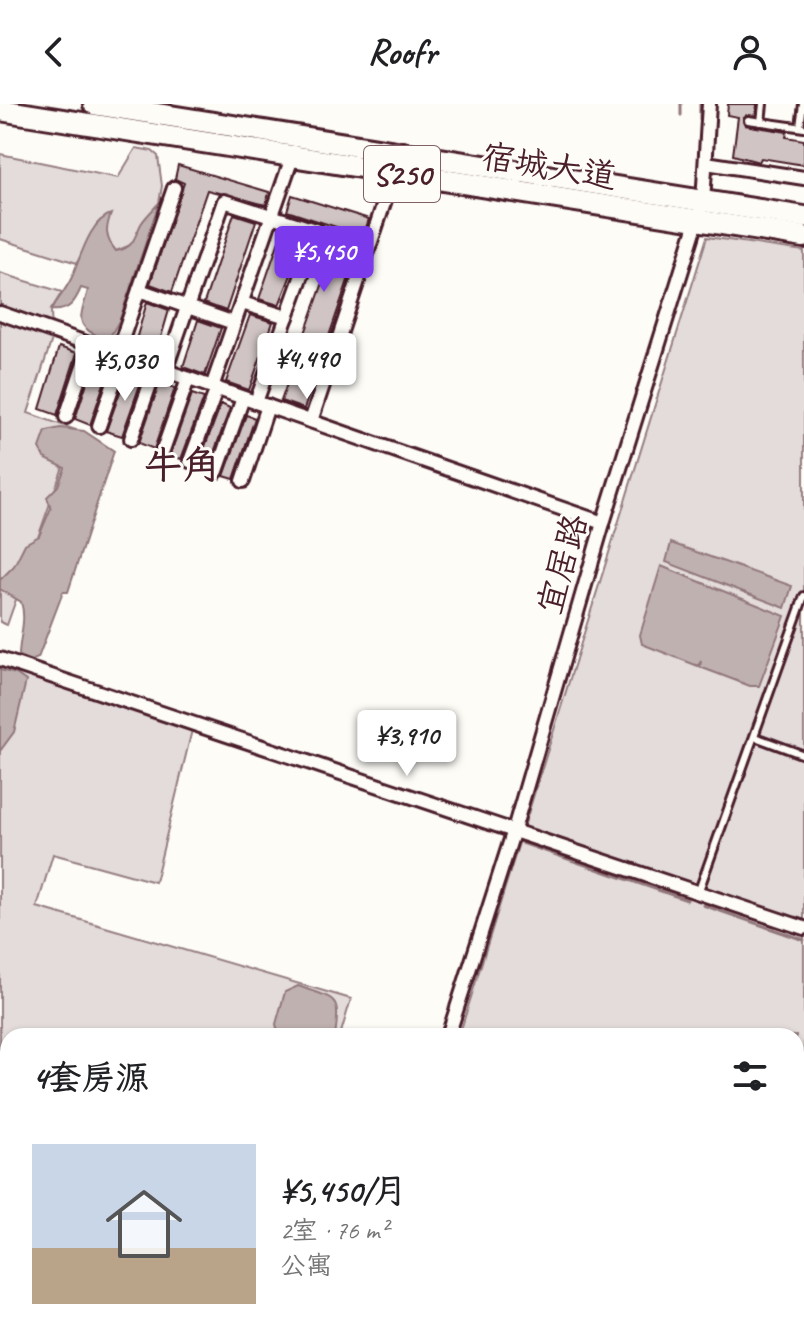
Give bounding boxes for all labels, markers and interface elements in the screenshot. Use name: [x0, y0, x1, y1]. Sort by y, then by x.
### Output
text: Roofr: [367, 29, 437, 75]
icon: back: [32, 30, 76, 74]
icon: person: [728, 30, 772, 74]
street label: 宿城大道: [478, 134, 620, 198]
road number: S250: [364, 146, 440, 202]
pin: ¥5,450: [259, 226, 389, 294]
text: ¥5,450: [293, 235, 355, 268]
pin: ¥4,490: [242, 333, 372, 401]
pin: ¥5,030: [60, 335, 190, 403]
text: ¥4,490: [275, 342, 339, 375]
text: ¥5,030: [93, 344, 157, 377]
district label: 牛角: [144, 442, 220, 489]
street label: 宜居路: [527, 509, 597, 619]
pin: ¥3,910: [342, 710, 472, 778]
text: ¥3,910: [375, 719, 439, 752]
icon: filters: [728, 1054, 772, 1098]
text: 4套房源: [32, 1056, 149, 1099]
text: ¥5,450/月: [280, 1169, 407, 1212]
icon: home: [96, 1176, 192, 1272]
text: 2室 · 76 m²: [280, 1214, 388, 1247]
text: 公寓: [280, 1249, 332, 1282]

